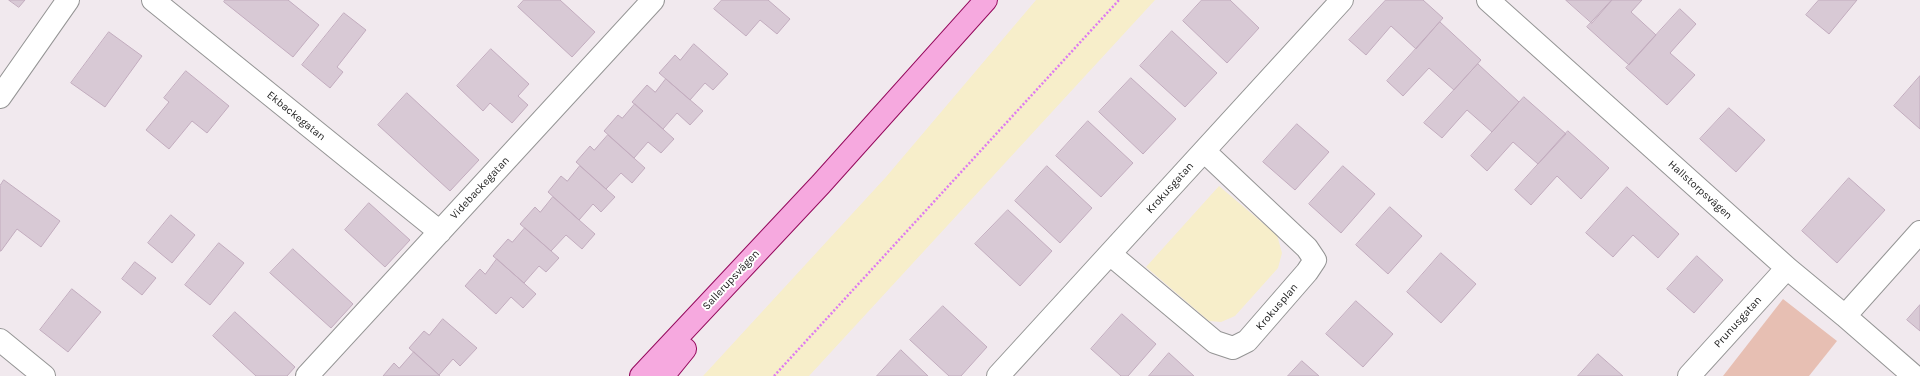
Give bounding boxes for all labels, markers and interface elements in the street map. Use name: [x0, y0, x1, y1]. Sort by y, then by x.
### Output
street label: Ekbackegatan: [264, 88, 328, 144]
street label: Videbackegatan: [448, 154, 512, 222]
street label: Hallstorpsvägen: [1665, 158, 1735, 222]
street label: Krokusgatan: [1144, 160, 1196, 216]
street label: Sallerupsvägen: [700, 247, 762, 313]
street label: Krokusplan: [1253, 281, 1301, 333]
street label: Prunusgatan: [1711, 293, 1765, 351]

